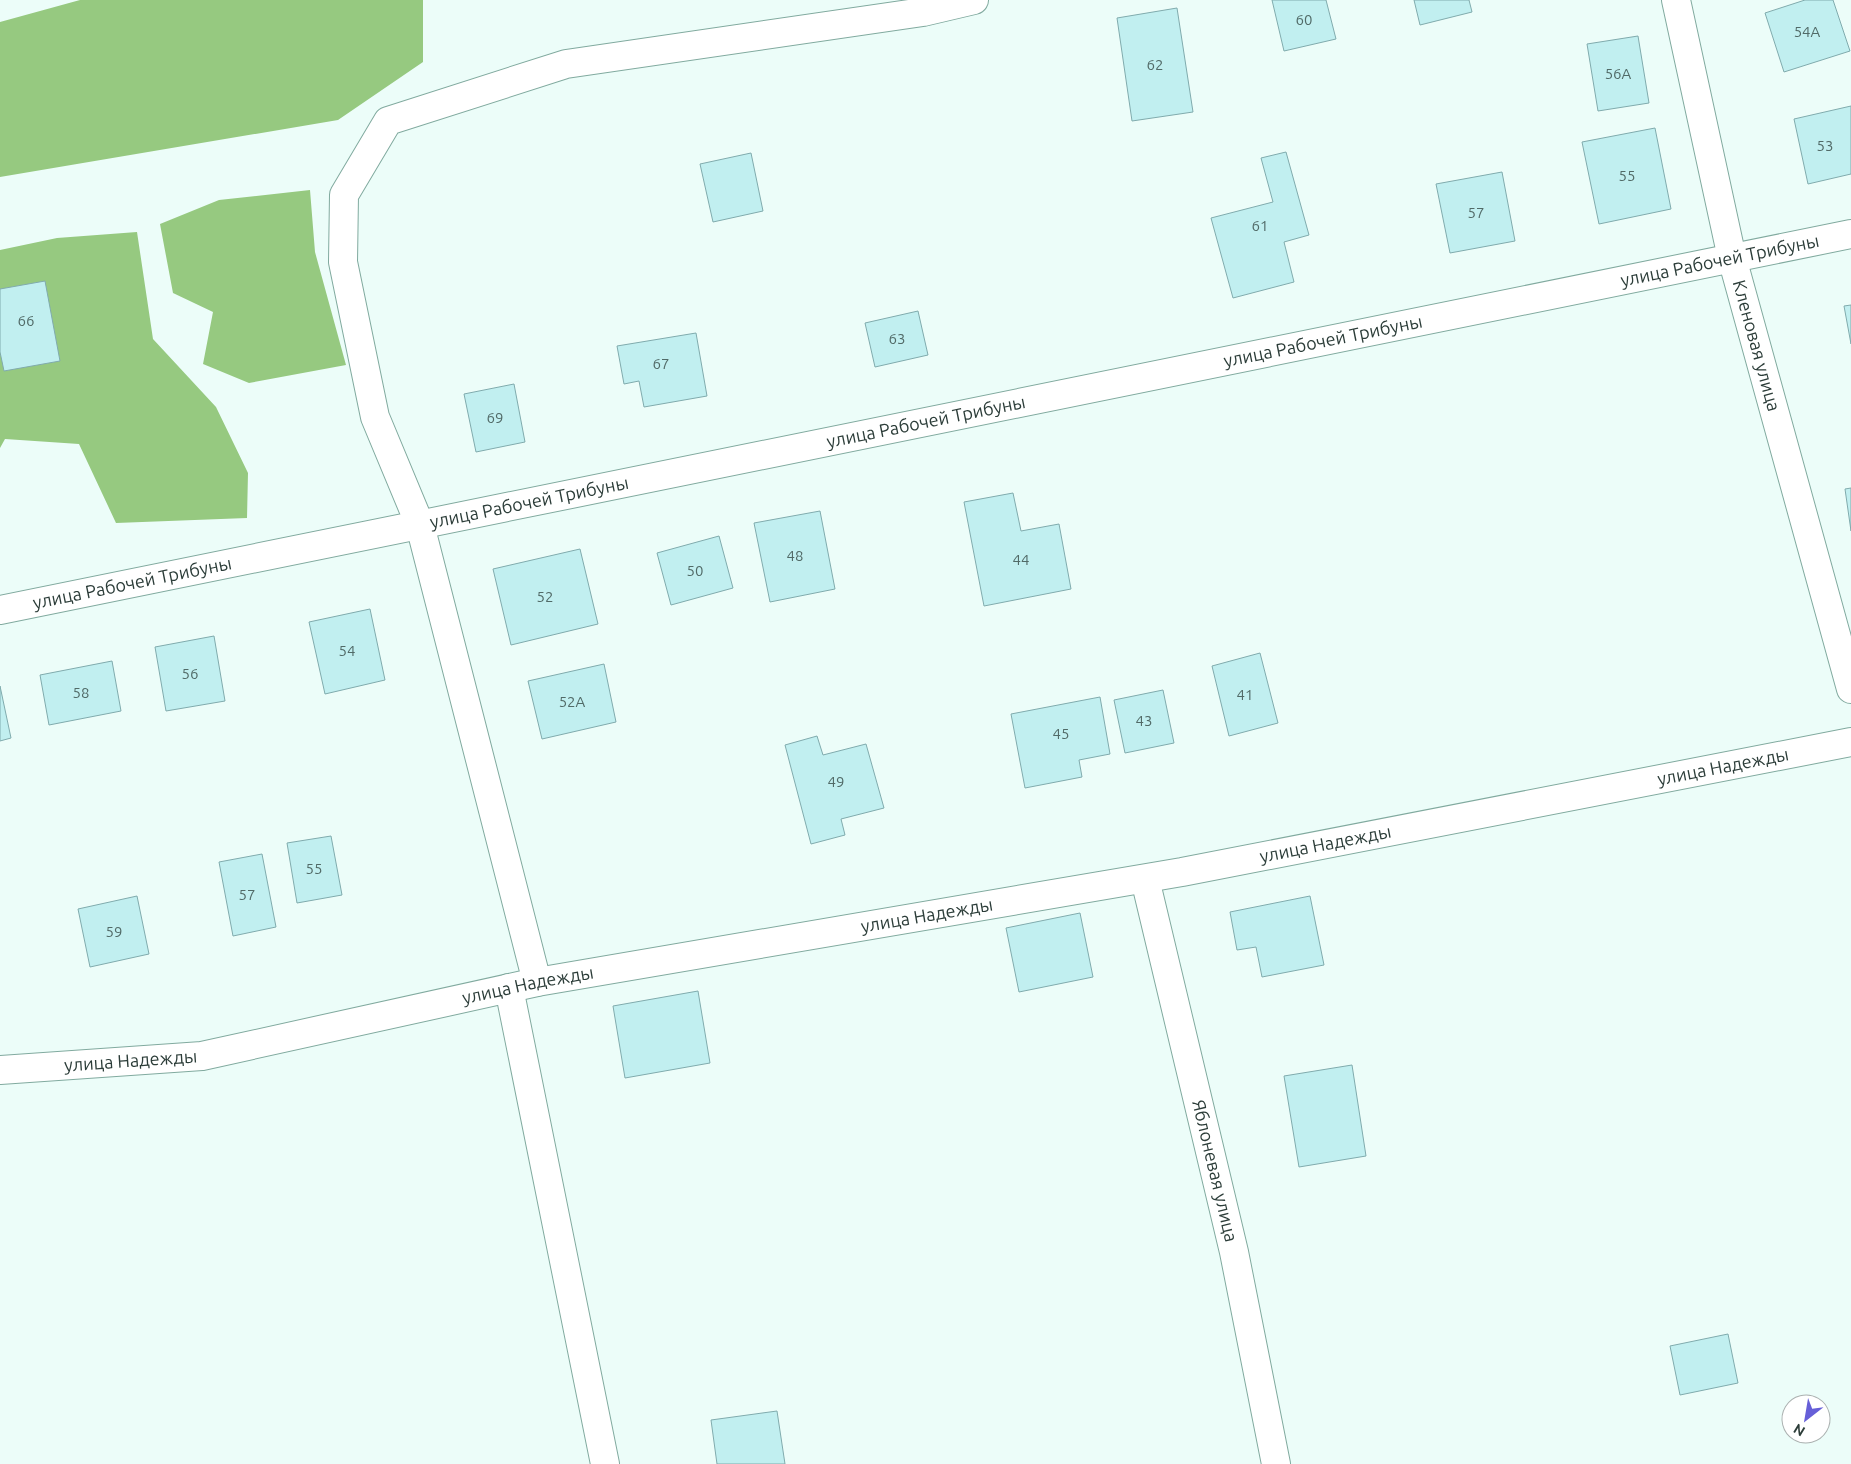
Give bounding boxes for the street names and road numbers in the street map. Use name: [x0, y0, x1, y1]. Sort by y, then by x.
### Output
street label: улица Рабочей Трибуны: [1619, 230, 1821, 290]
street label: Кленовая улица: [1730, 278, 1785, 413]
street label: улица Рабочей Трибуны: [1222, 310, 1424, 370]
street label: улица Рабочей Трибуны: [825, 391, 1027, 451]
street label: улица Рабочей Трибуны: [428, 472, 630, 531]
street label: улица Рабочей Трибуны: [31, 552, 233, 612]
street label: улица Надежды: [1655, 743, 1790, 788]
street label: улица Надежды: [1258, 821, 1393, 866]
street label: улица Надежды: [859, 893, 994, 936]
street label: улица Надежды: [460, 962, 595, 1007]
street label: улица Надежды: [63, 1045, 198, 1075]
street label: Яблоневая улица: [1189, 1097, 1242, 1244]

